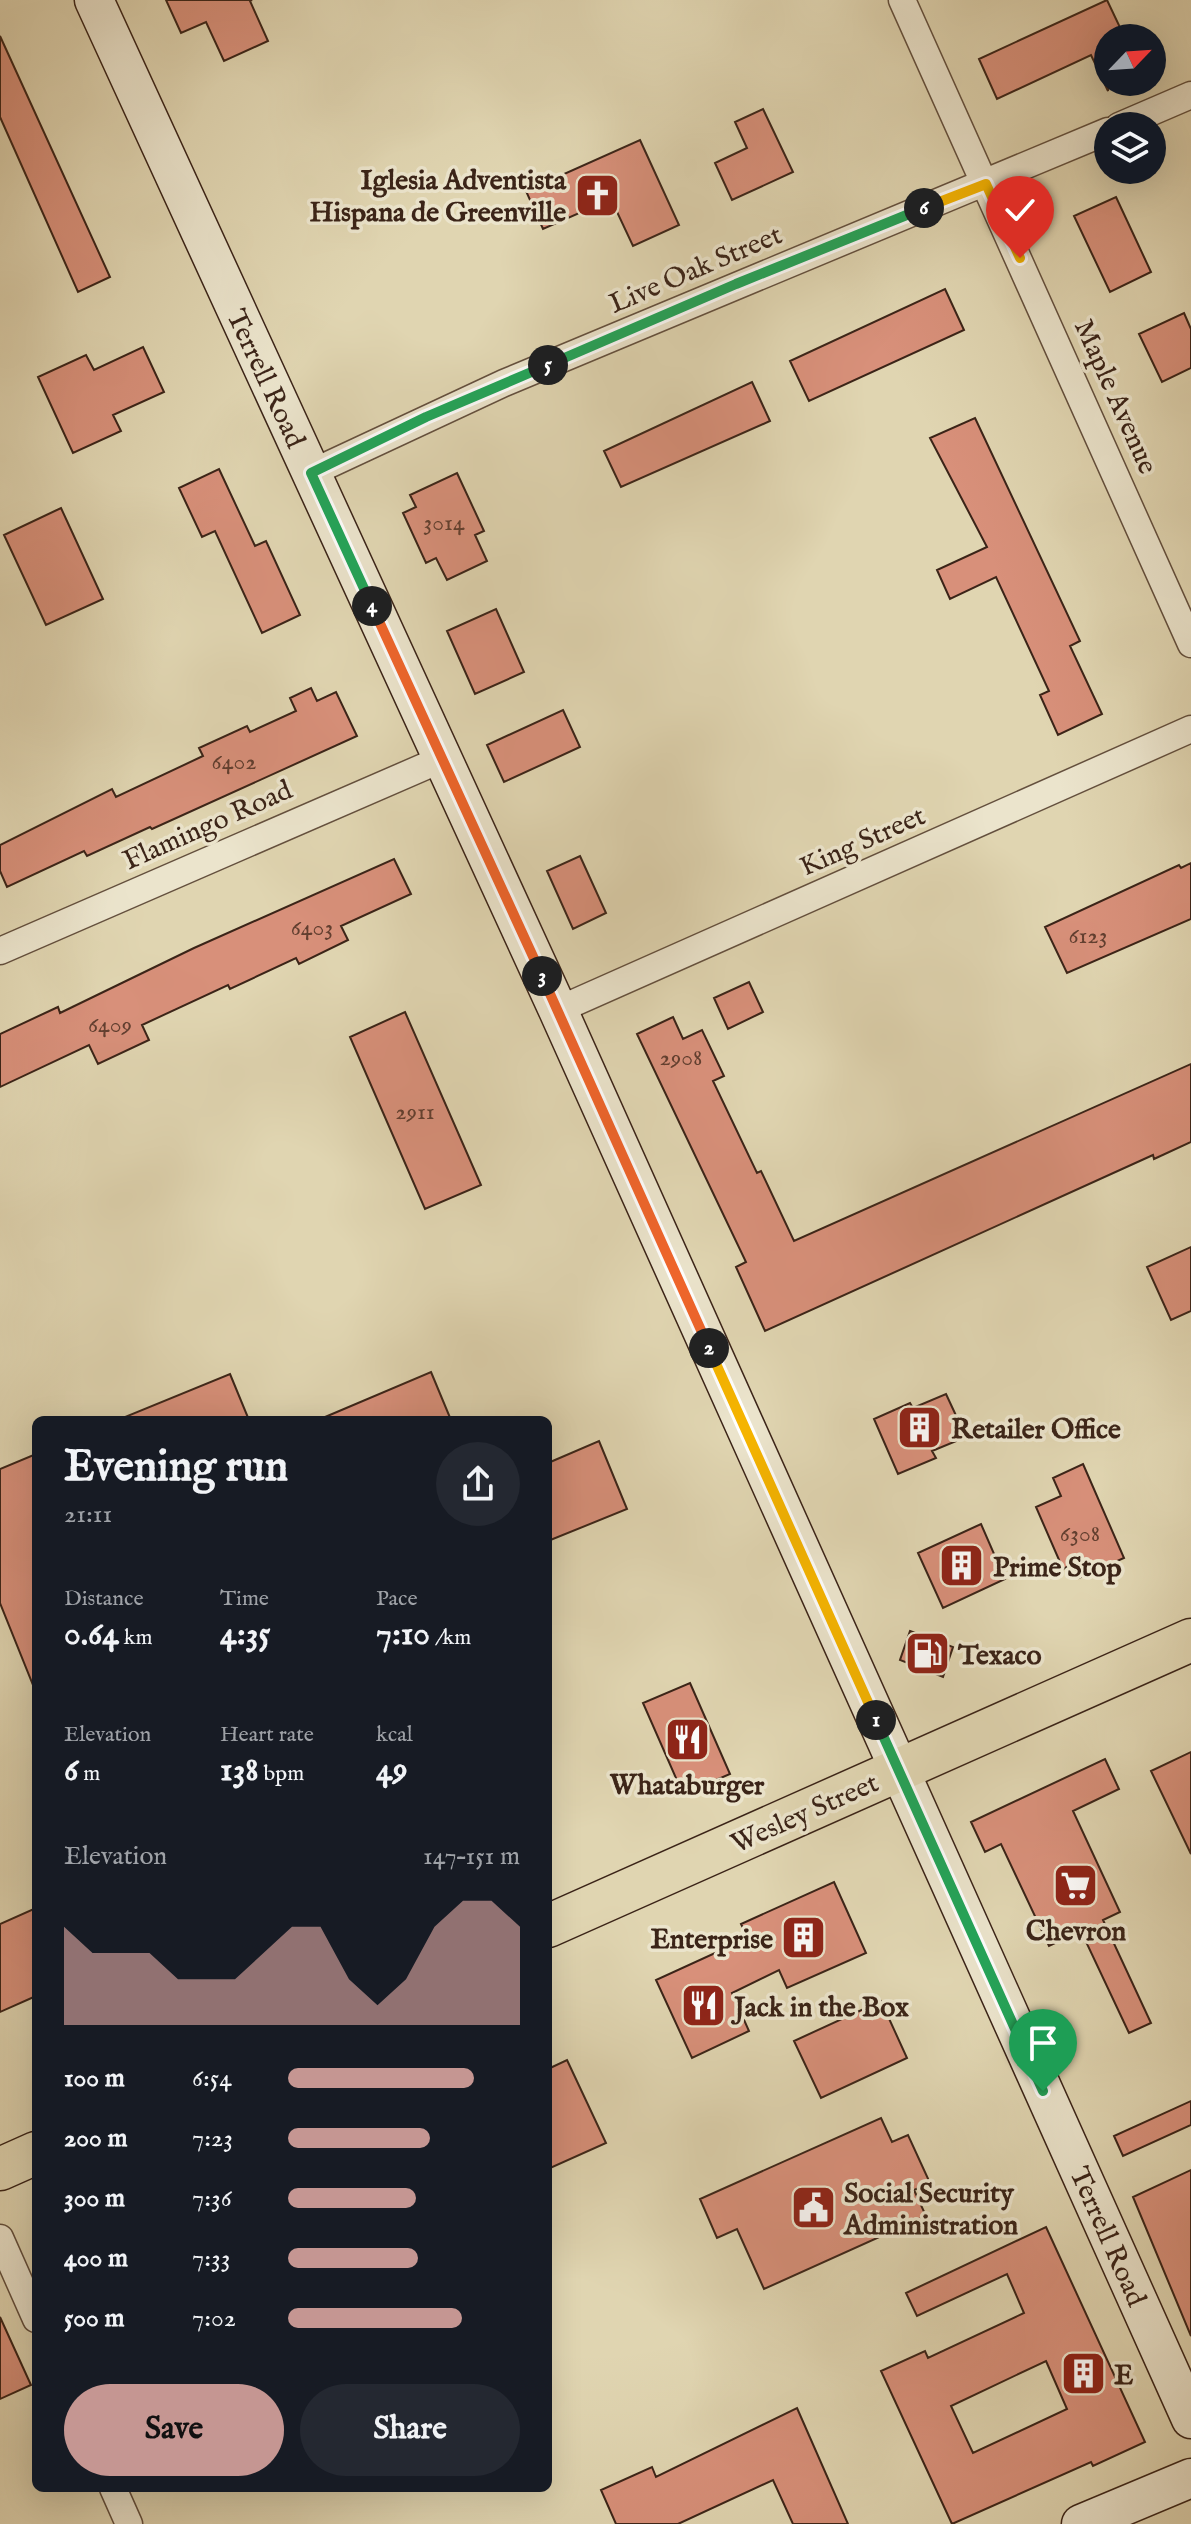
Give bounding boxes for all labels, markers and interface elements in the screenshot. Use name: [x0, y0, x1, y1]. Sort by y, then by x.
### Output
north arrow: [1094, 24, 1166, 96]
map controls: [1094, 24, 1166, 184]
button: layers: [1094, 112, 1166, 184]
place label: Iglesia Adventista Hispana de Greenville: [310, 164, 567, 231]
church icon: Iglesia Adventista Hispana de Greenville: [573, 171, 621, 219]
pin: [986, 176, 1054, 258]
pin: 6: [904, 188, 944, 228]
icon: check: [998, 188, 1042, 232]
text: 6: [919, 194, 929, 222]
street label: Live Oak Street: [604, 218, 788, 322]
street label: Terrell Road: [217, 304, 312, 454]
street label: Maple Avenue: [1065, 314, 1164, 480]
pin: 5: [528, 345, 568, 385]
text: 5: [544, 351, 552, 379]
house number: 3014: [423, 508, 465, 539]
pin: 4: [352, 586, 392, 626]
text: 4: [367, 592, 377, 620]
house number: 6402: [212, 747, 256, 778]
street label: Flamingo Road: [118, 773, 298, 879]
street label: King Street: [795, 799, 931, 885]
house number: 6403: [291, 913, 333, 944]
house number: 6123: [1068, 921, 1108, 952]
pin: 3: [522, 956, 562, 996]
text: 3: [538, 962, 546, 990]
house number: 6409: [88, 1010, 132, 1041]
house number: 2908: [660, 1043, 702, 1074]
house number: 2911: [395, 1097, 435, 1128]
pin: 2: [689, 1328, 729, 1368]
text: 2: [704, 1334, 714, 1362]
building icon: Retailer Office: [896, 1404, 944, 1452]
place label: Retailer Office: [951, 1413, 1121, 1448]
text: Evening run: [64, 1440, 288, 1496]
button: share: [436, 1442, 520, 1526]
text: 21:11: [64, 1498, 112, 1531]
house number: 6308: [1060, 1519, 1100, 1550]
building icon: Prime Stop: [938, 1542, 986, 1590]
place label: Prime Stop: [993, 1551, 1122, 1586]
text: Distance: [64, 1585, 144, 1613]
text: Time: [220, 1585, 269, 1613]
text: Pace: [376, 1585, 418, 1613]
text: 0.64: [64, 1613, 119, 1656]
text: 4:35: [220, 1613, 271, 1656]
text: 7:10: [376, 1613, 430, 1656]
text: km: [119, 1624, 153, 1652]
text: /km: [430, 1624, 471, 1652]
fuel station icon: Texaco: [903, 1630, 951, 1678]
place label: Texaco: [957, 1639, 1042, 1674]
pin: 1: [856, 1700, 896, 1740]
text: 1: [872, 1706, 880, 1734]
restaurant icon: Whataburger: [663, 1715, 711, 1763]
text: Elevation: [64, 1721, 151, 1749]
text: Heart rate: [220, 1721, 314, 1749]
text: kcal: [376, 1721, 413, 1749]
text: 6: [64, 1749, 78, 1792]
text: 138: [220, 1749, 259, 1792]
text: 49: [376, 1749, 408, 1792]
text: m: [78, 1760, 100, 1788]
text: bpm: [259, 1760, 304, 1788]
street label: Wesley Street: [726, 1766, 885, 1862]
place label: Whataburger: [609, 1769, 765, 1804]
text: Elevation: [64, 1840, 167, 1873]
text: 147–151 m: [423, 1840, 520, 1873]
supermarket icon: Chevron: [1052, 1861, 1100, 1909]
building icon: Enterprise: [780, 1914, 828, 1962]
place label: Chevron: [1026, 1915, 1126, 1950]
place label: Enterprise: [650, 1923, 773, 1958]
restaurant icon: Jack in the Box: [679, 1982, 727, 2030]
place label: Jack in the Box: [730, 1991, 909, 2026]
pin: [1009, 2009, 1077, 2091]
icon: arrive: [1021, 2021, 1065, 2065]
text: 100 m: [64, 2062, 125, 2095]
text: 6:54: [192, 2062, 232, 2095]
text: 200 m: [64, 2122, 128, 2155]
text: 7:23: [192, 2122, 233, 2155]
street label: Terrell Road: [1060, 2162, 1153, 2312]
place label: Social Security Administration: [843, 2177, 1018, 2244]
text: 300 m: [64, 2182, 125, 2215]
text: 7:36: [192, 2182, 232, 2215]
public building icon: Social Security Administration: [789, 2184, 837, 2232]
text: 400 m: [64, 2242, 128, 2275]
text: 7:33: [192, 2242, 230, 2275]
text: 500 m: [64, 2302, 125, 2335]
text: 7:02: [192, 2302, 236, 2335]
building icon: E: [1059, 2350, 1107, 2398]
place label: E: [1114, 2359, 1134, 2394]
button: Save: [64, 2384, 284, 2476]
button: Share: [300, 2384, 520, 2476]

